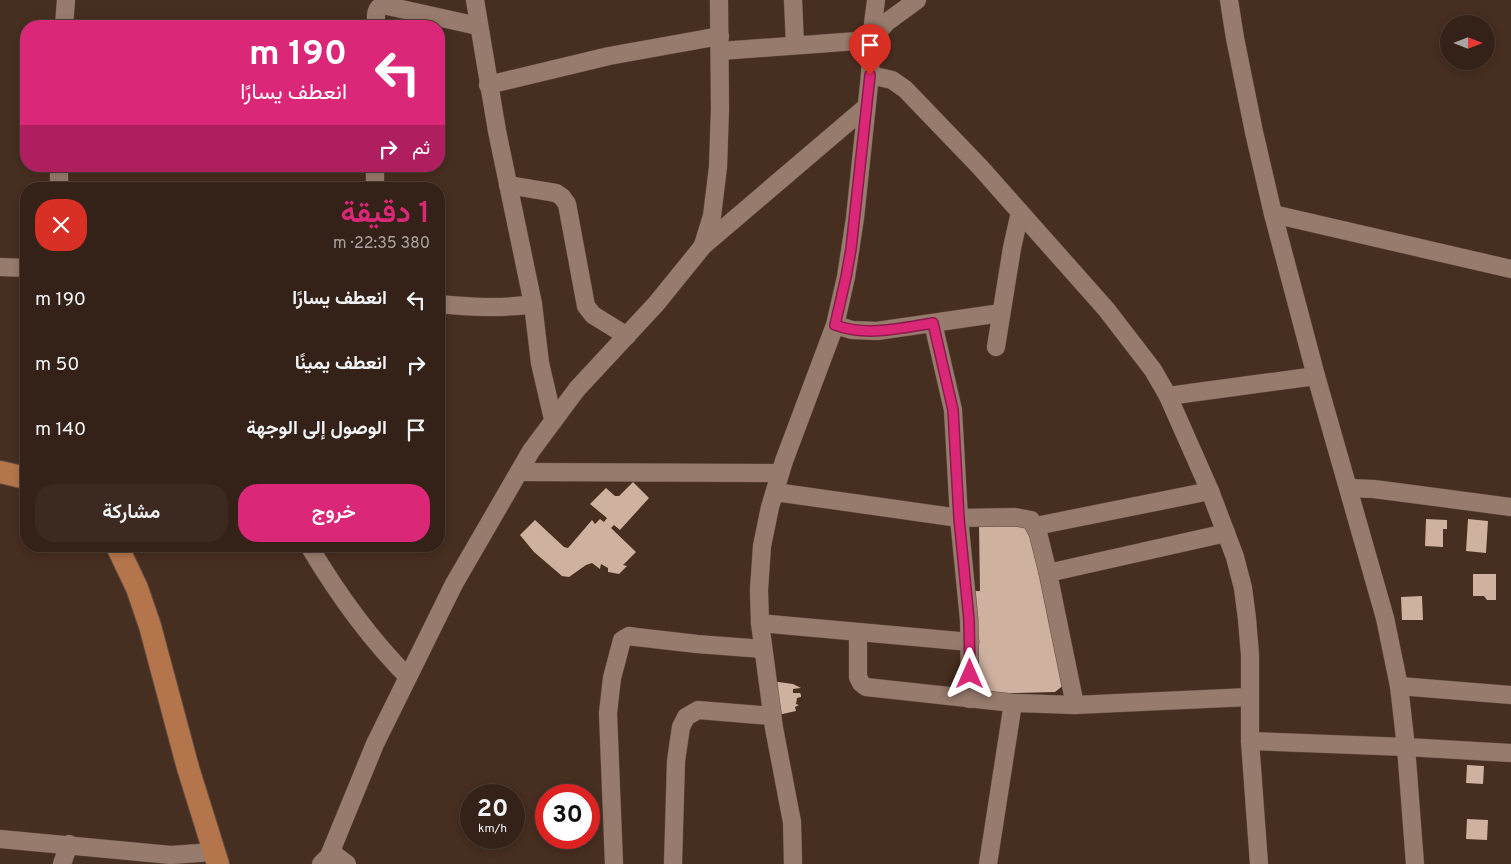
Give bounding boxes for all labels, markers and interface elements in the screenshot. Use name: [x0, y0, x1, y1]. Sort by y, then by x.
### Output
north arrow: [1440, 15, 1495, 70]
map controls: [1440, 15, 1495, 70]
pin: [849, 24, 891, 75]
icon: arrive: [856, 31, 884, 59]
text: 190 m: [249, 33, 347, 77]
icon: left: [365, 40, 430, 105]
text: انعطف يسارًا: [240, 80, 347, 107]
icon: right: [374, 135, 402, 163]
text: ثم: [412, 137, 430, 161]
text: 1 دقيقة: [340, 196, 430, 233]
button: close: [35, 199, 87, 251]
text: 380 m · 22:35: [333, 234, 430, 254]
icon: left: [402, 286, 430, 314]
text: انعطف يسارًا: [292, 287, 387, 311]
text: 190 m: [35, 288, 86, 312]
icon: right: [402, 351, 430, 379]
text: انعطف يمينًا: [295, 352, 387, 376]
text: 50 m: [35, 353, 80, 377]
icon: arrive: [402, 416, 430, 444]
text: الوصول إلى الوجهة: [246, 417, 387, 441]
text: 140 m: [35, 418, 86, 442]
button: مشاركة: [35, 484, 228, 542]
button: خروج: [238, 484, 430, 542]
position arrow: [943, 647, 995, 699]
speed limit sign: 30: [535, 784, 600, 849]
text: 20: [477, 794, 508, 826]
text: km/h: [478, 821, 507, 837]

